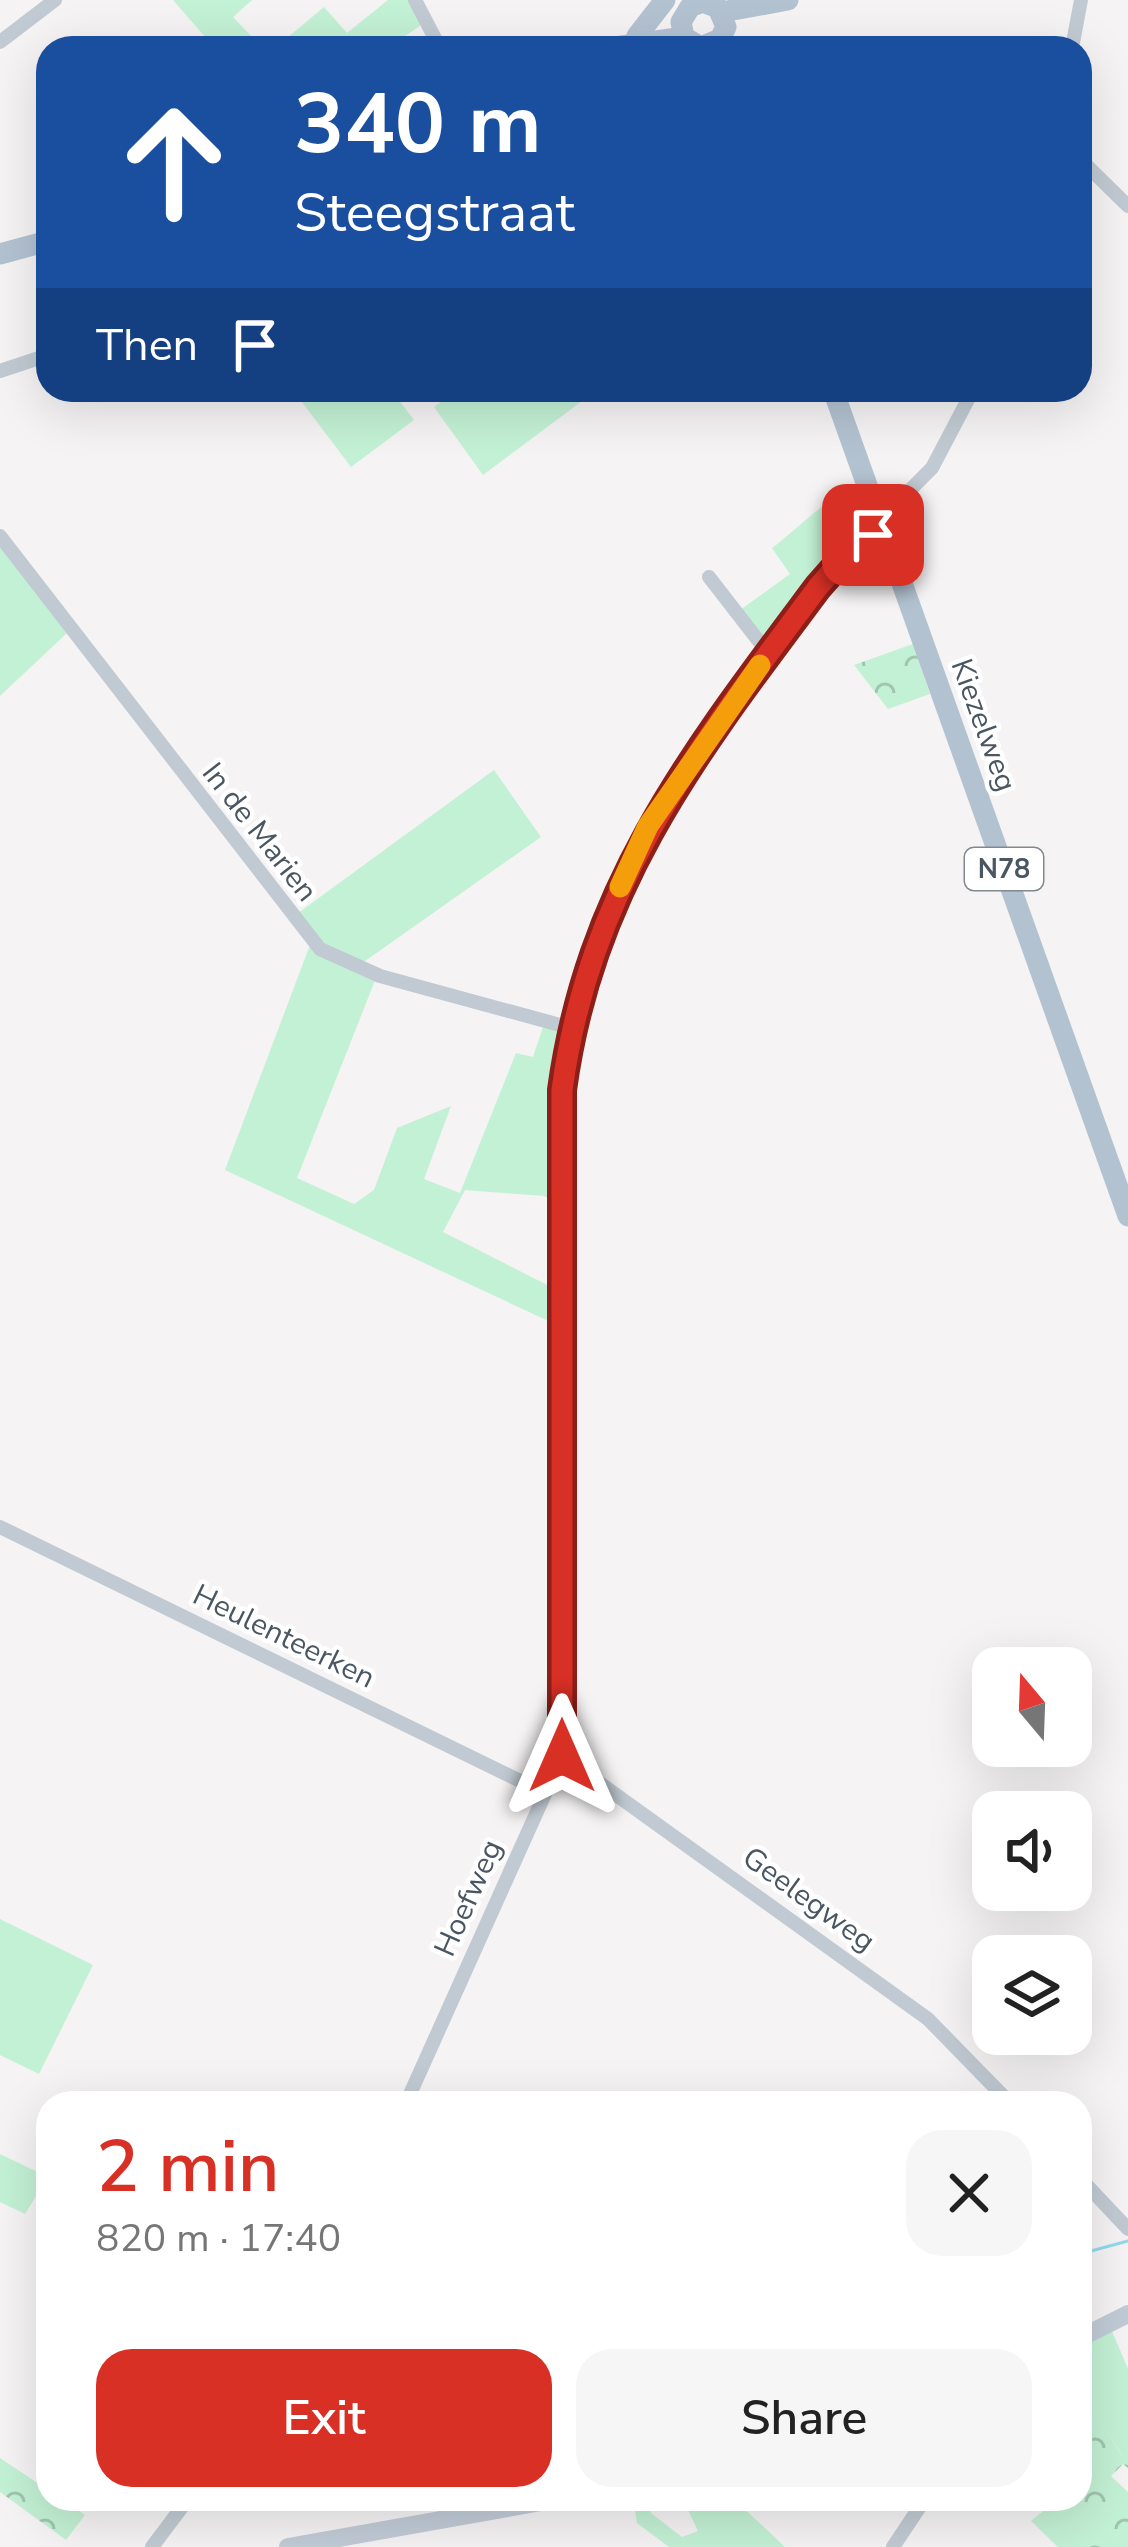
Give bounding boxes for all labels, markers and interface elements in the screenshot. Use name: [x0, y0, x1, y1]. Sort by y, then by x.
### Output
text: 340 m: [294, 67, 542, 182]
icon: ahead: [96, 84, 252, 240]
text: Steegstraat: [294, 176, 575, 250]
icon: arrive: [222, 312, 288, 378]
text: Then: [96, 315, 198, 376]
pin: [822, 484, 924, 586]
icon: arrive: [840, 502, 906, 568]
street label: Kiezelweg: [941, 653, 1026, 797]
street label: In de Marien: [192, 754, 327, 910]
road number: N78: [965, 848, 1043, 890]
street label: Heulenteerken: [186, 1575, 382, 1698]
north arrow: [972, 1647, 1092, 1767]
map controls: [972, 1647, 1092, 2055]
position arrow: [499, 1693, 625, 1819]
button: sound: [972, 1791, 1092, 1911]
street label: Hoefweg: [425, 1833, 512, 1963]
street label: Geelegweg: [734, 1837, 883, 1961]
button: layers: [972, 1935, 1092, 2055]
text: 2 min: [96, 2118, 279, 2216]
button: close: [906, 2130, 1032, 2256]
text: 820 m · 17:40: [96, 2212, 341, 2265]
button: Exit: [96, 2349, 552, 2487]
button: Share: [576, 2349, 1032, 2487]

